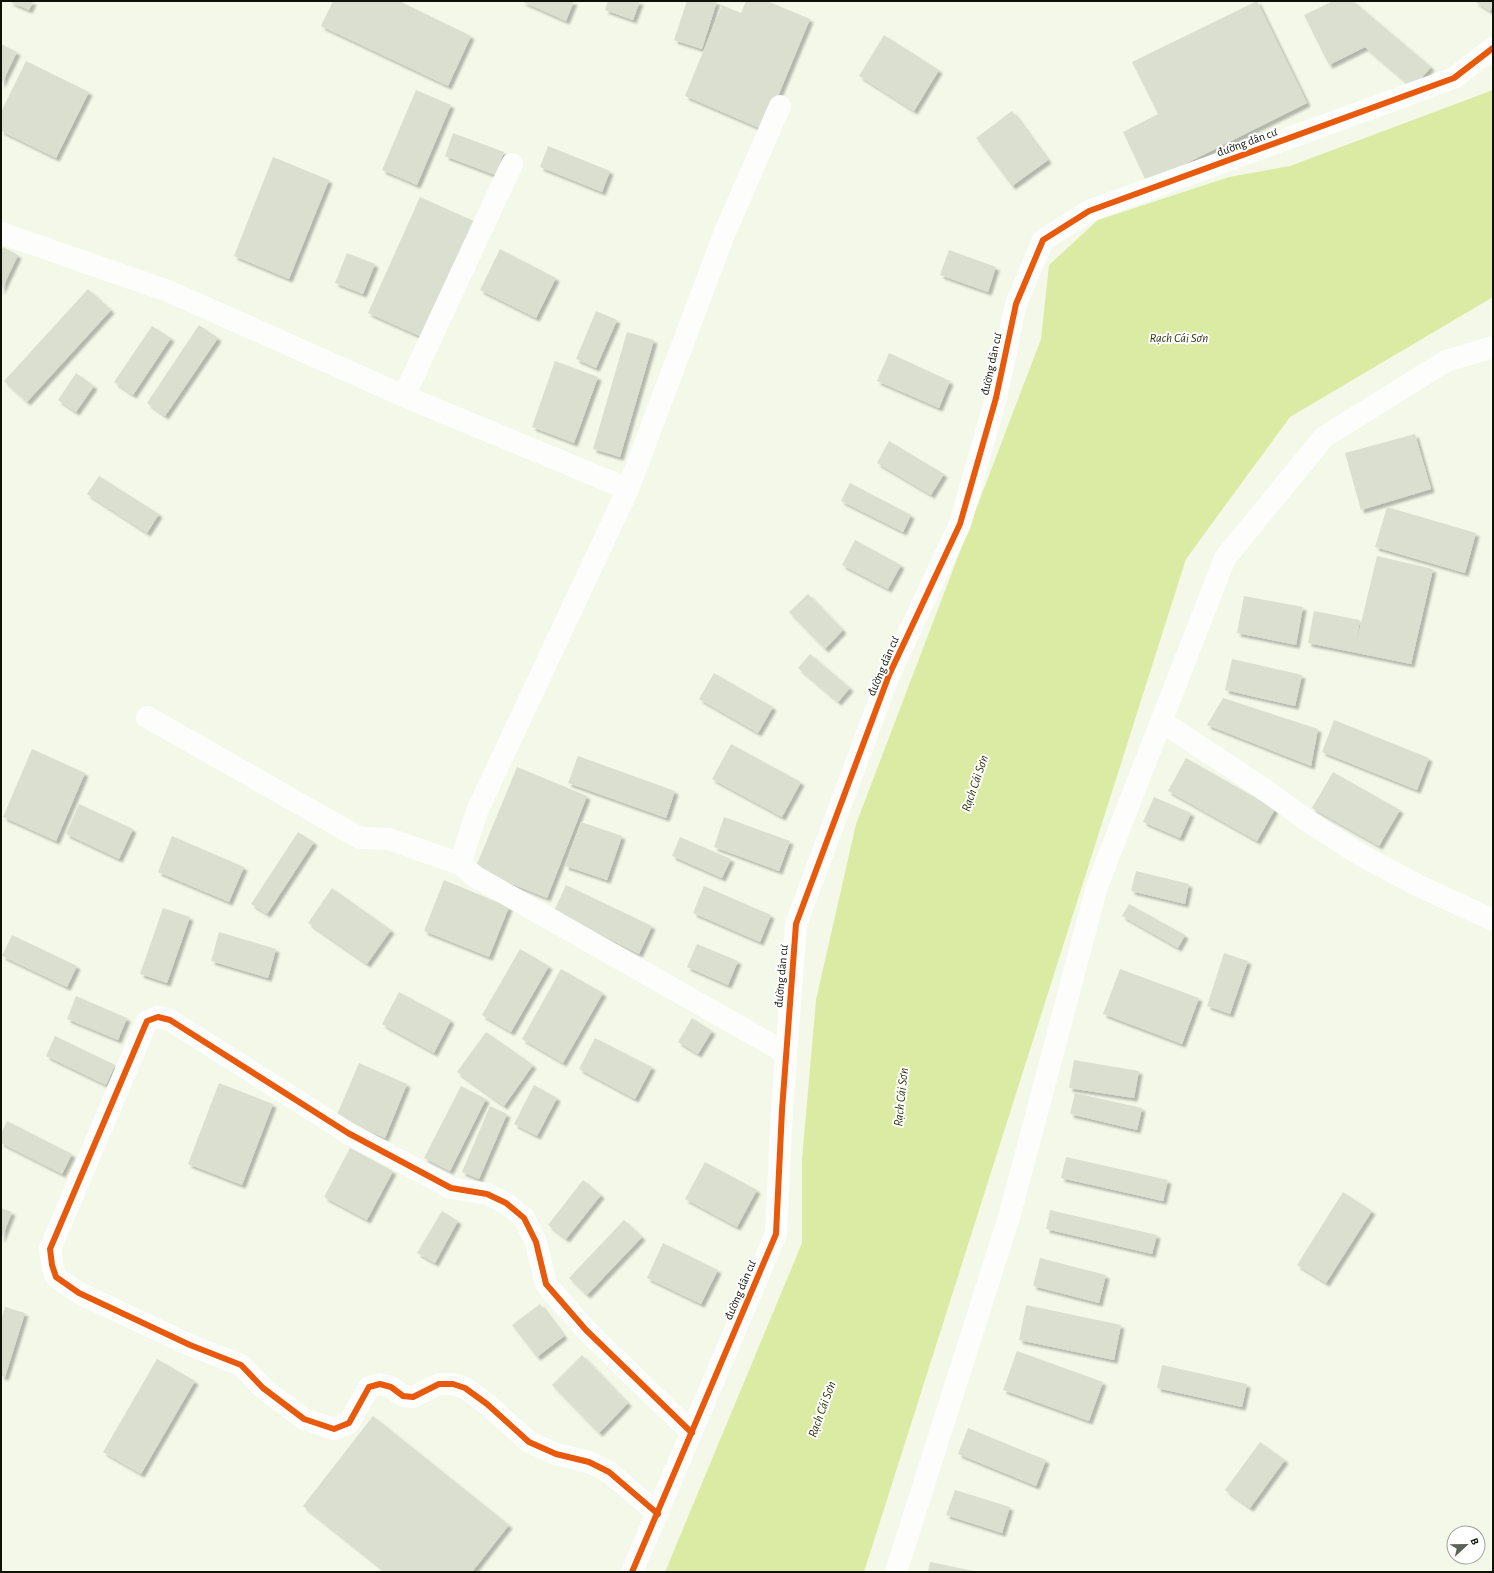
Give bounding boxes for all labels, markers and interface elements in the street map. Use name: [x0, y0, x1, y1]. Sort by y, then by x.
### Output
street label: đường dân cư: [1215, 125, 1279, 158]
street label: đường dân cư: [979, 331, 1004, 396]
water label: Rạch Cái Sơn: [1150, 332, 1208, 345]
street label: đường dân cư: [865, 634, 901, 698]
water label: Rạch Cái Sơn: [960, 754, 991, 813]
street label: đường dân cư: [772, 943, 790, 1008]
water label: Rạch Cái Sơn: [892, 1067, 911, 1127]
street label: đường dân cư: [722, 1258, 758, 1322]
water label: Rạch Cái Sơn: [806, 1380, 839, 1439]
north arrow: [1446, 1525, 1486, 1565]
text: B: [1469, 1536, 1481, 1547]

